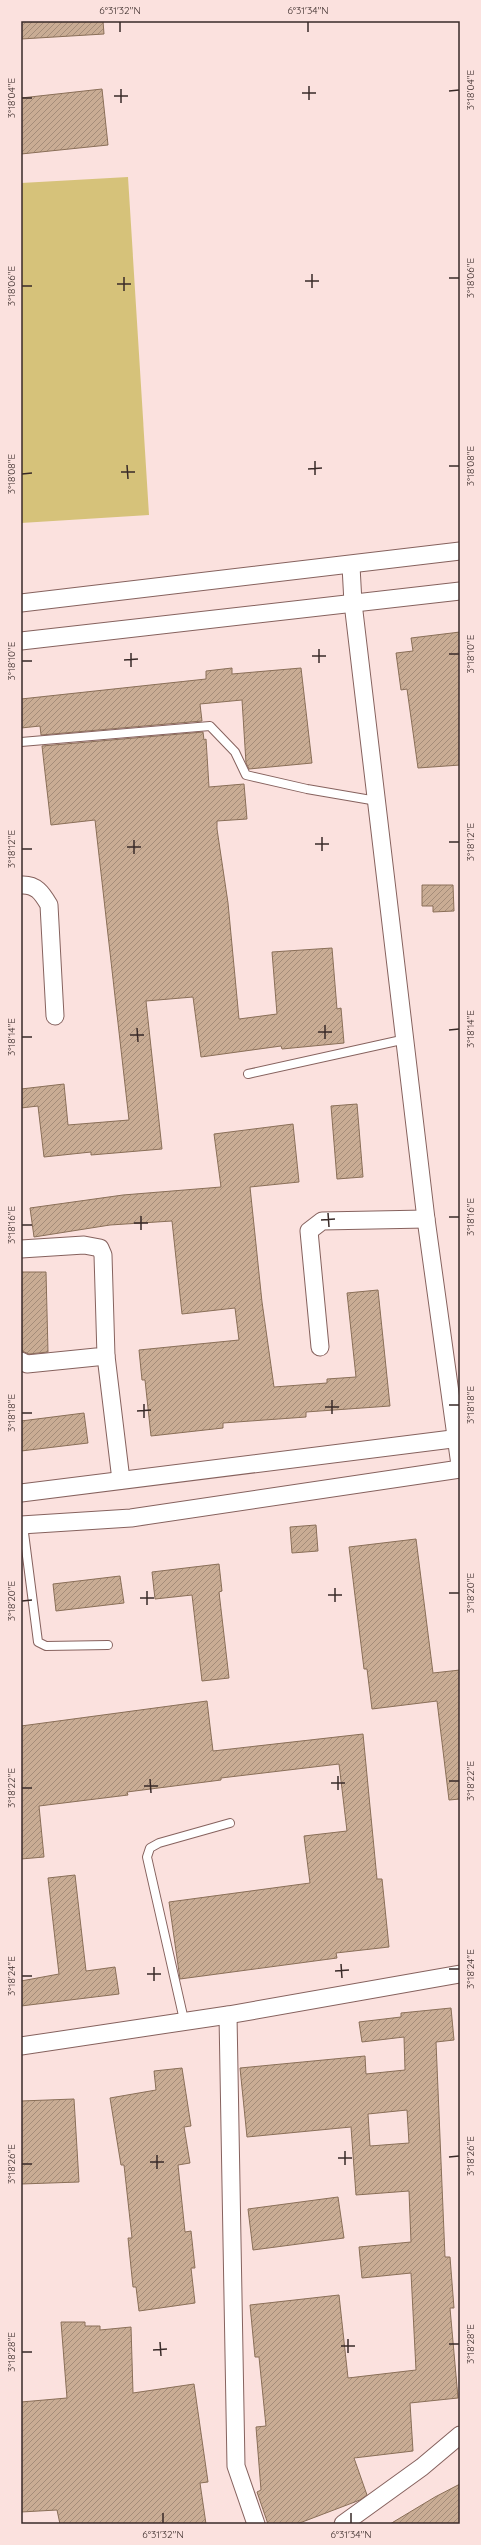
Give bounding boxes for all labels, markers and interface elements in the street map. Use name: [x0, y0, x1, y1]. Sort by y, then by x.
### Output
text: 6°31'32"N: [99, 4, 141, 17]
text: 6°31'34"N: [287, 4, 329, 17]
text: 3°18'04"E: [464, 70, 477, 110]
text: 3°18'04"E: [5, 78, 18, 118]
text: 3°18'06"E: [464, 257, 477, 298]
text: 3°18'06"E: [5, 265, 18, 306]
text: 3°18'08"E: [464, 445, 477, 486]
text: 3°18'08"E: [5, 453, 18, 494]
text: 3°18'10"E: [464, 634, 477, 673]
text: 3°18'10"E: [5, 641, 18, 680]
text: 3°18'12"E: [464, 823, 477, 861]
text: 3°18'12"E: [5, 830, 18, 868]
text: 3°18'14"E: [464, 1010, 477, 1048]
text: 3°18'14"E: [5, 1018, 18, 1056]
text: 3°18'16"E: [464, 1198, 477, 1236]
text: 3°18'16"E: [5, 1206, 18, 1244]
text: 3°18'18"E: [464, 1386, 477, 1424]
text: 3°18'18"E: [5, 1394, 18, 1432]
text: 3°18'20"E: [464, 1572, 477, 1613]
text: 3°18'20"E: [5, 1580, 18, 1621]
text: 3°18'22"E: [464, 1761, 477, 1801]
text: 3°18'22"E: [5, 1768, 18, 1808]
text: 3°18'24"E: [464, 1949, 477, 1989]
text: 3°18'24"E: [5, 1956, 18, 1996]
text: 3°18'26"E: [464, 2136, 477, 2176]
text: 3°18'26"E: [5, 2144, 18, 2184]
text: 3°18'28"E: [464, 2324, 477, 2364]
text: 3°18'28"E: [5, 2332, 18, 2372]
text: 6°31'32"N: [142, 2528, 184, 2541]
text: 6°31'34"N: [330, 2528, 372, 2541]

